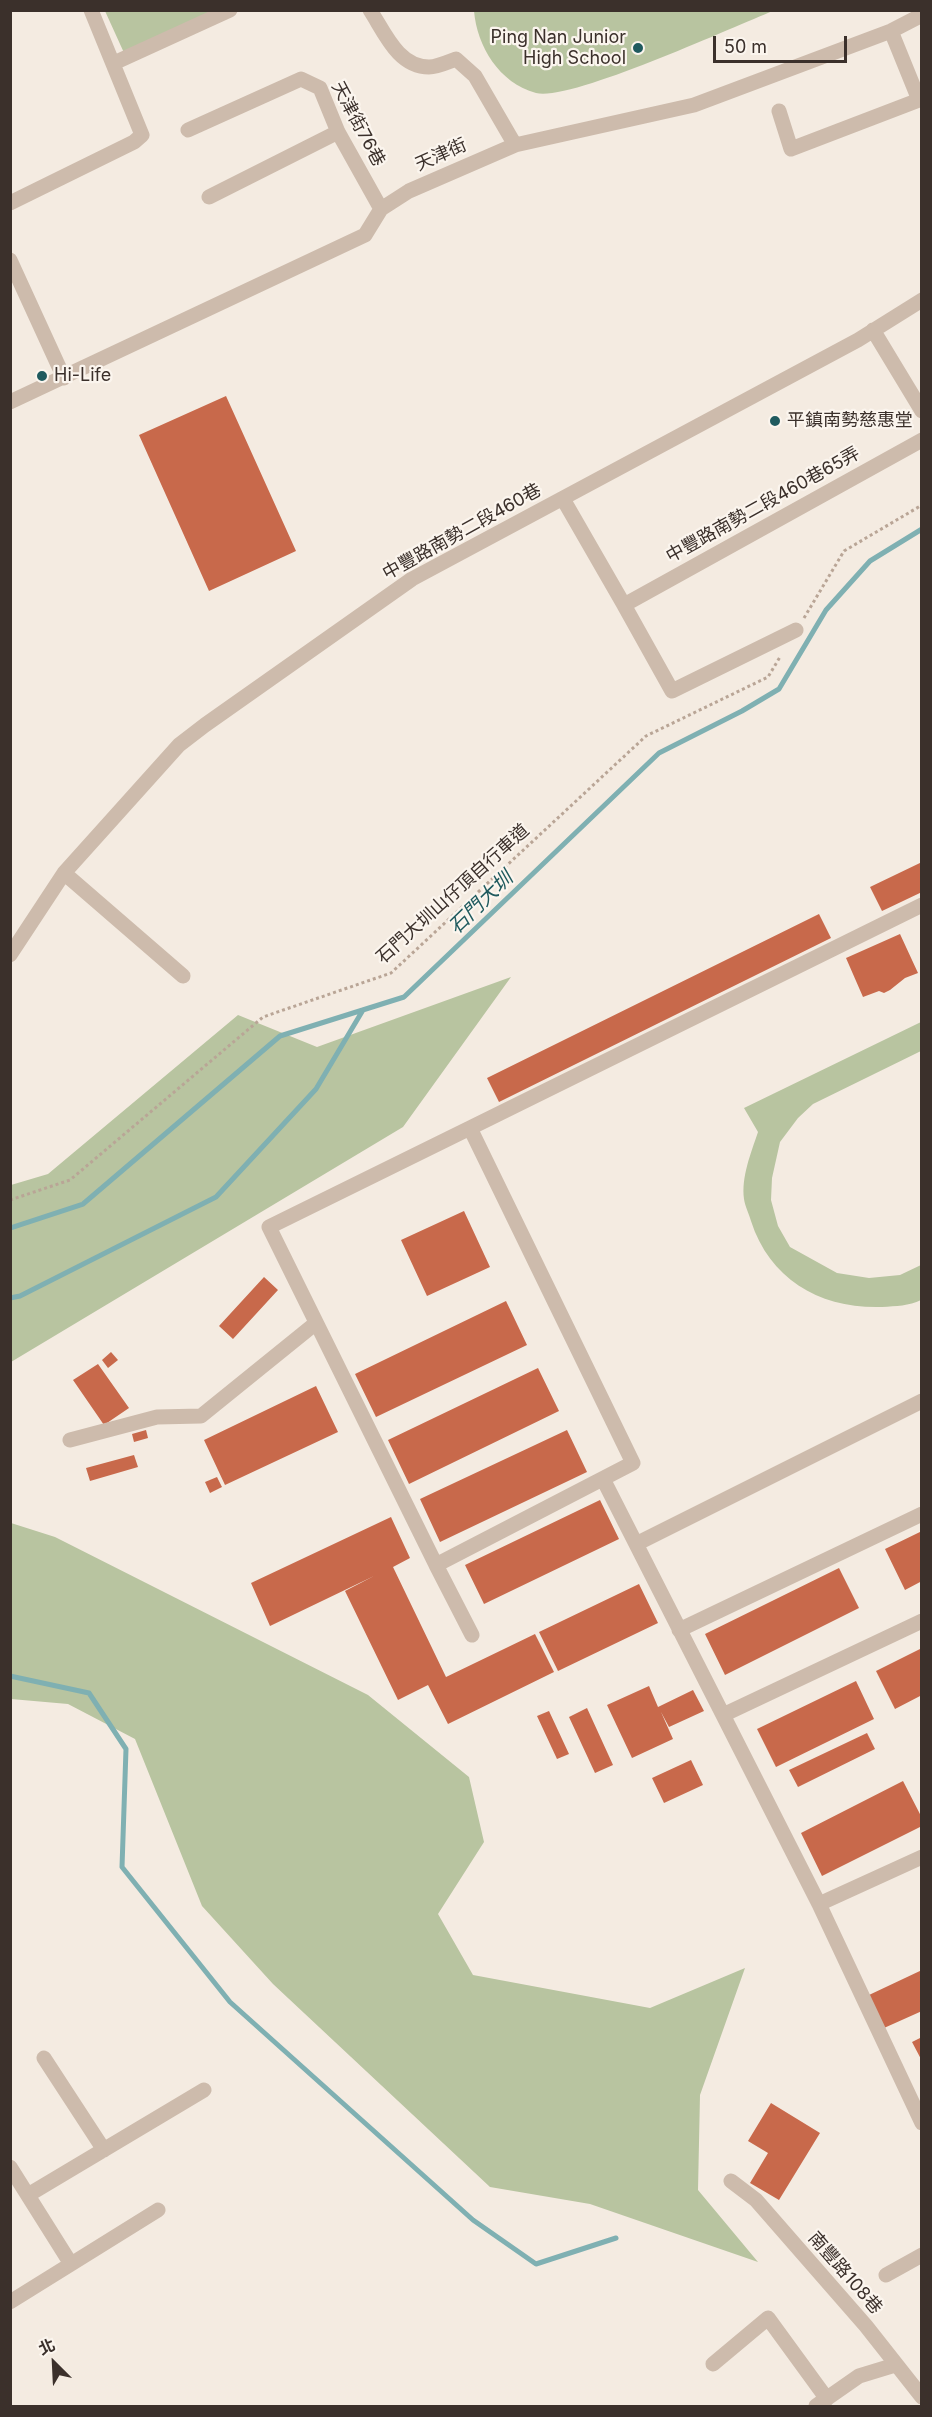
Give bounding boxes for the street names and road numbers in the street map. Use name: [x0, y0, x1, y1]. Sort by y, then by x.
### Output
street label: 天津街76巷: [327, 78, 389, 170]
street label: 天津街: [412, 134, 470, 176]
street label: 中豐路南勢二段460巷65弄: [662, 443, 864, 567]
street label: 中豐路南勢二段460巷: [379, 479, 545, 585]
street label: 石門大圳山仔頂自行車道: [372, 820, 534, 968]
street label: 南豐路108巷: [803, 2227, 887, 2319]

